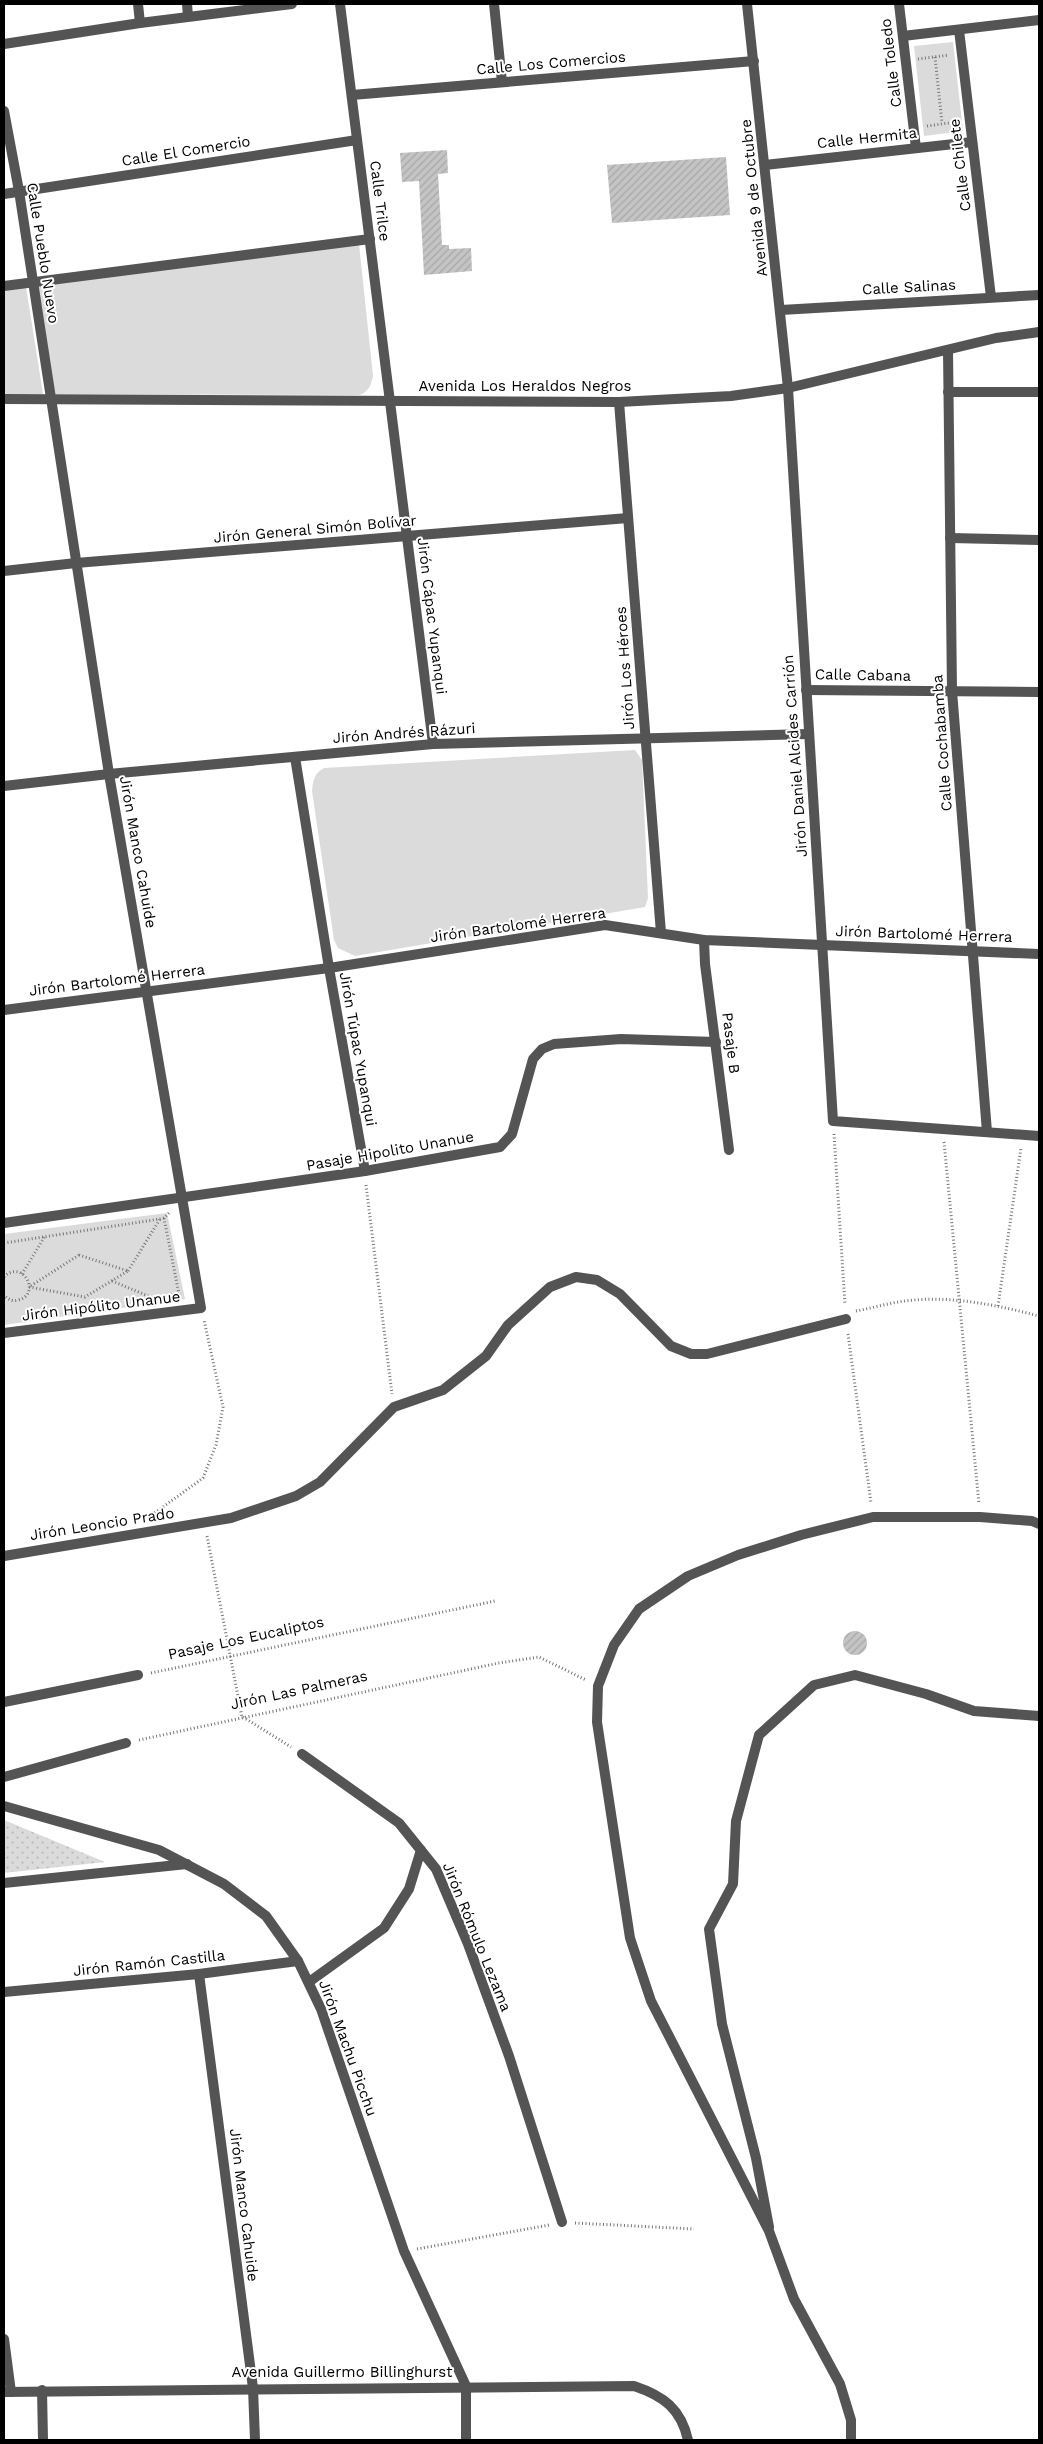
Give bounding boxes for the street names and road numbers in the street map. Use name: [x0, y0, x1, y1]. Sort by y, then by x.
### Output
street label: Calle Toledo: [877, 18, 905, 108]
street label: Calle Los Comercios: [476, 47, 627, 78]
street label: Avenida 9 de Octubre: [737, 118, 771, 278]
street label: Calle Chilete: [945, 118, 975, 212]
street label: Calle Hermita: [816, 124, 918, 152]
street label: Calle El Comercio: [120, 132, 252, 170]
street label: Calle Trilce: [366, 160, 394, 242]
street label: Calle Pueblo Nuevo: [23, 181, 63, 325]
street label: Calle Salinas: [862, 276, 956, 298]
street label: Avenida Los Heraldos Negros: [419, 377, 632, 395]
street label: Jirón General Simón Bolívar: [213, 511, 417, 547]
street label: Jirón Cápac Yupanqui: [413, 536, 451, 696]
street label: Jirón Los Héroes: [612, 606, 638, 730]
street label: Jirón Daniel Alcides Carrión: [779, 654, 811, 858]
street label: Calle Cabana: [815, 665, 912, 685]
street label: Calle Cochabamba: [928, 673, 956, 812]
street label: Jirón Andrés Rázuri: [332, 719, 476, 747]
street label: Jirón Manco Cahuide: [116, 775, 160, 929]
street label: Jirón Bartolomé Herrera: [429, 904, 607, 946]
street label: Jirón Bartolomé Herrera: [835, 922, 1013, 946]
street label: Jirón Bartolomé Herrera: [28, 960, 207, 1000]
street label: Jirón Túpac Yupanqui: [336, 970, 380, 1128]
street label: Pasaje B: [718, 1011, 744, 1075]
street label: Pasaje Hipolito Unanue: [305, 1127, 475, 1175]
street label: Jirón Hipólito Unanue: [21, 1287, 181, 1325]
street label: Jirón Leoncio Prado: [29, 1504, 175, 1544]
street label: Pasaje Los Eucaliptos: [166, 1613, 326, 1663]
street label: Jirón Las Palmeras: [229, 1667, 369, 1713]
street label: Jirón Rómulo Lezama: [439, 1860, 515, 2015]
street label: Jirón Ramón Castilla: [72, 1946, 226, 1980]
street label: Jirón Machu Picchu: [315, 1978, 381, 2118]
street label: Jirón Manco Cahuide: [226, 2127, 262, 2283]
street label: Avenida Guillermo Billinghurst: [231, 2363, 453, 2381]

